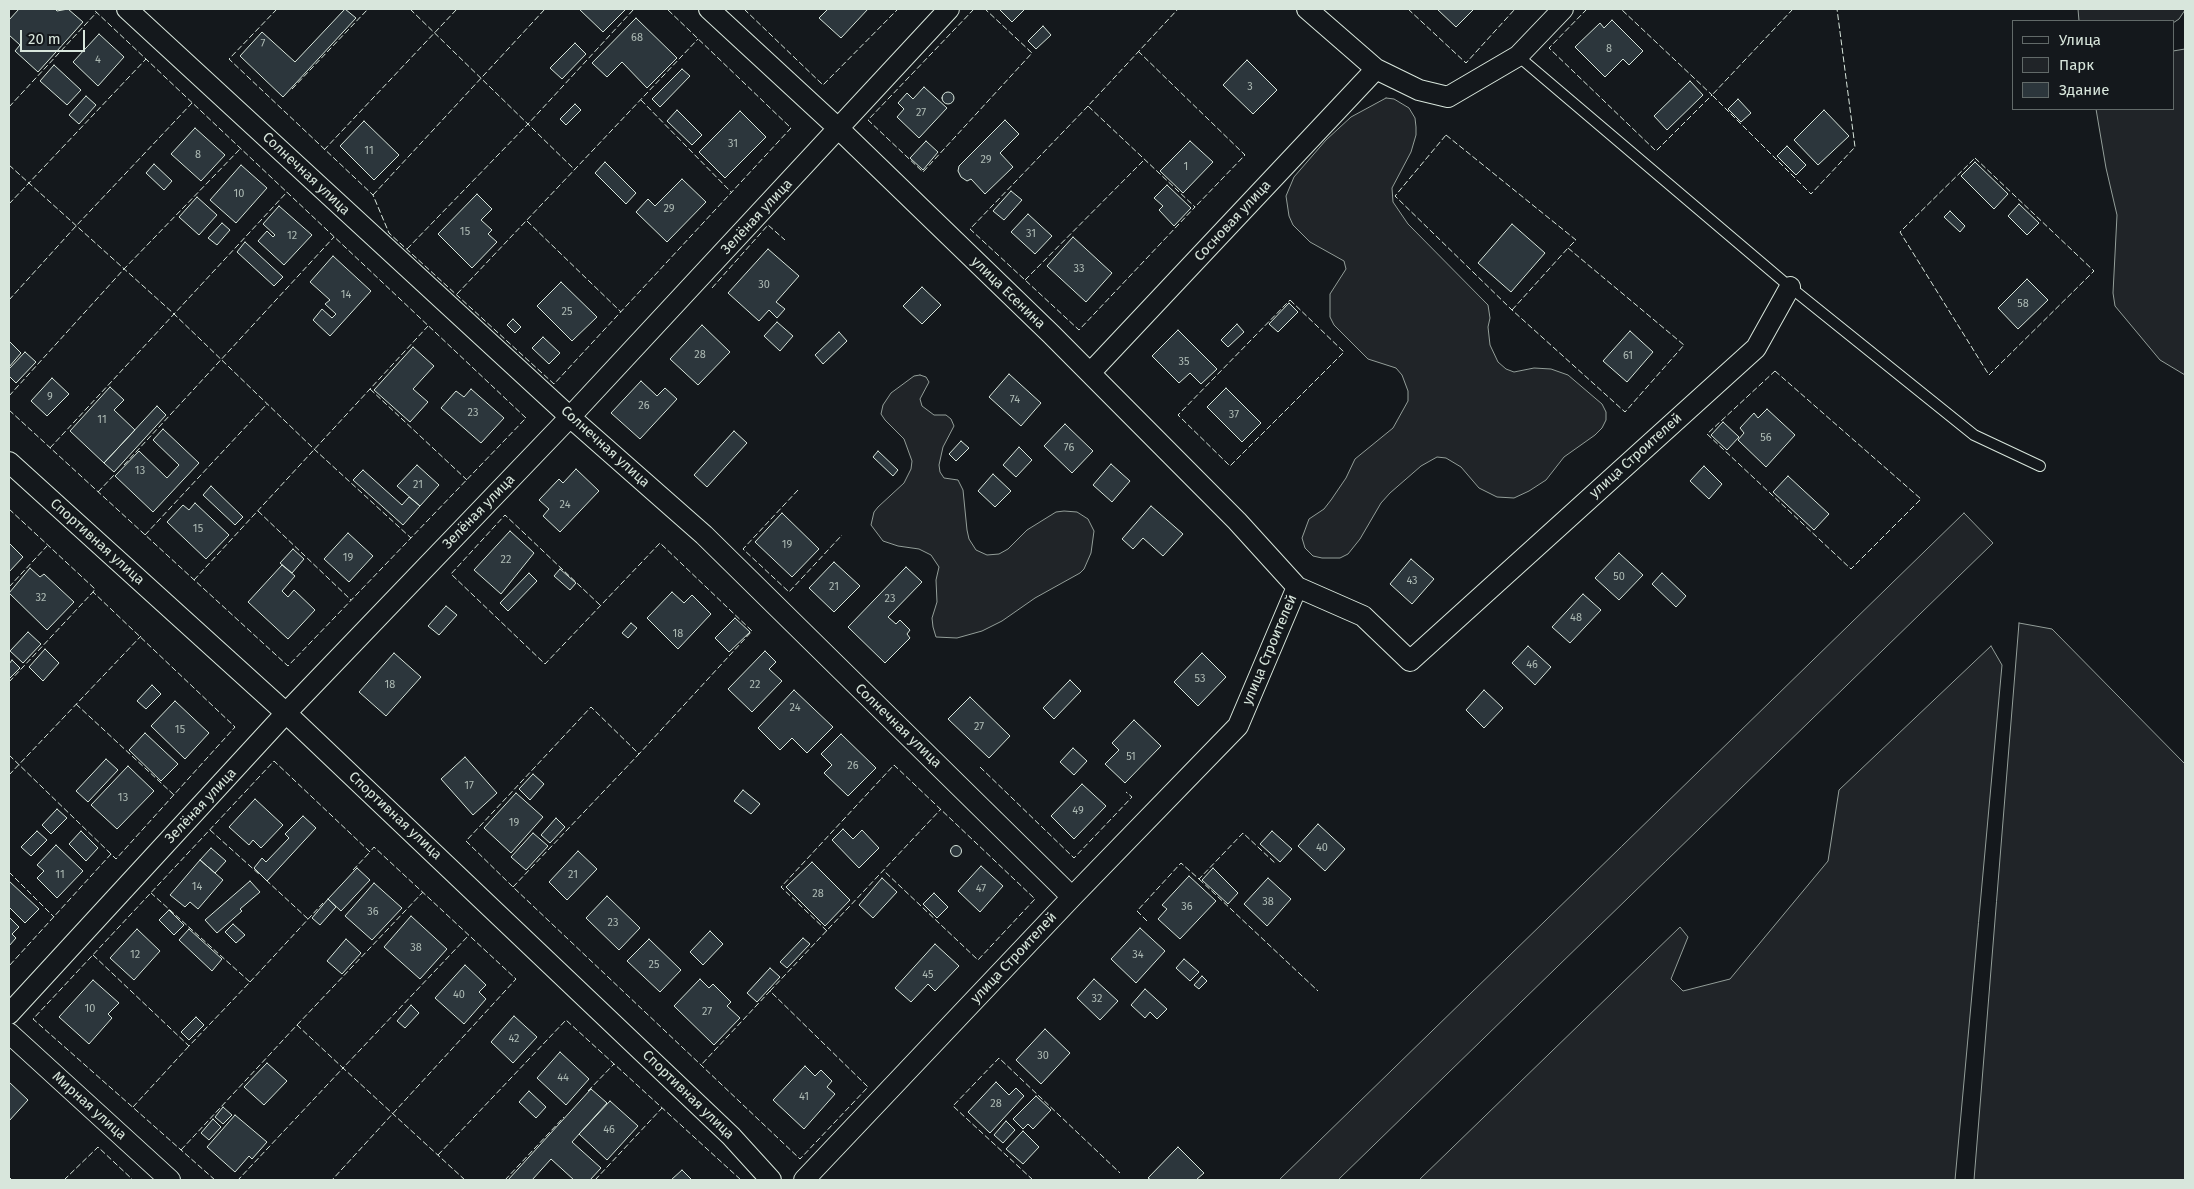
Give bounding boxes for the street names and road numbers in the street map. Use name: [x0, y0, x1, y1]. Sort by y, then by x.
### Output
street label: Солнечная улица: [259, 129, 353, 219]
street label: Зелёная улица: [718, 176, 796, 258]
street label: Сосновая улица: [1191, 177, 1275, 265]
street label: улица Есенина: [967, 253, 1049, 333]
street label: Солнечная улица: [557, 403, 653, 491]
street label: улица Строителей: [1586, 410, 1686, 502]
street label: Зелёная улица: [439, 471, 519, 553]
street label: Спортивная улица: [46, 495, 148, 589]
street label: улица Строителей: [1239, 592, 1301, 708]
street label: Солнечная улица: [851, 680, 945, 772]
street label: Зелёная улица: [162, 765, 240, 847]
street label: Спортивная улица: [345, 769, 445, 863]
street label: улица Строителей: [967, 909, 1061, 1007]
street label: Спортивная улица: [639, 1047, 737, 1143]
street label: Мирная улица: [48, 1068, 130, 1144]

